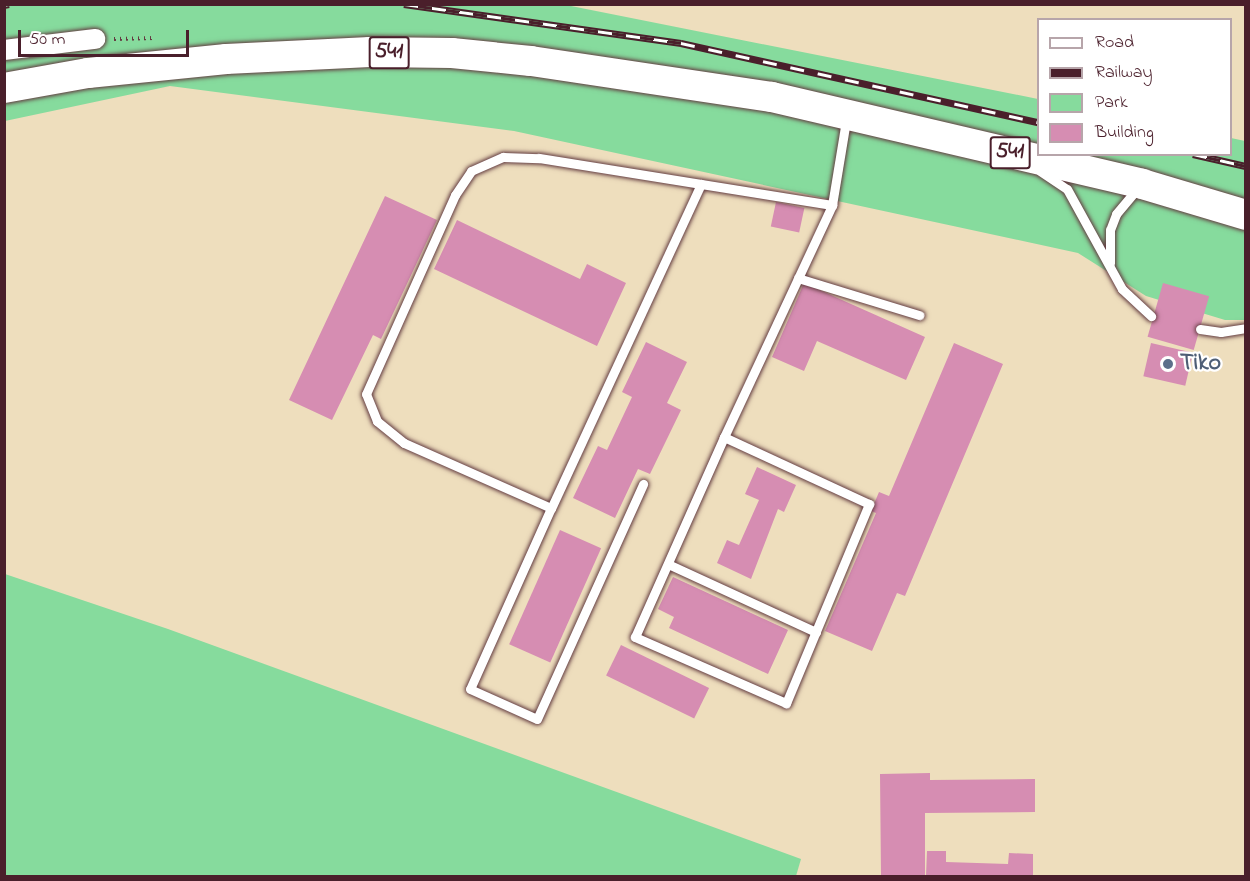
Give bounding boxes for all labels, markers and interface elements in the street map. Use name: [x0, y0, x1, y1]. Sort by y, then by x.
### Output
scale bar: [21, 18, 192, 56]
legend: [1037, 18, 1232, 156]
text: 50 m: [29, 27, 66, 53]
text: Road: [1095, 30, 1134, 56]
road number: 541: [368, 34, 410, 72]
text: Railway: [1095, 60, 1152, 86]
text: Park: [1095, 90, 1128, 116]
text: Building: [1095, 120, 1154, 146]
road number: 541: [989, 134, 1031, 172]
place label: Tiko: [1180, 350, 1221, 378]
marker: Tiko: [1161, 357, 1175, 371]

